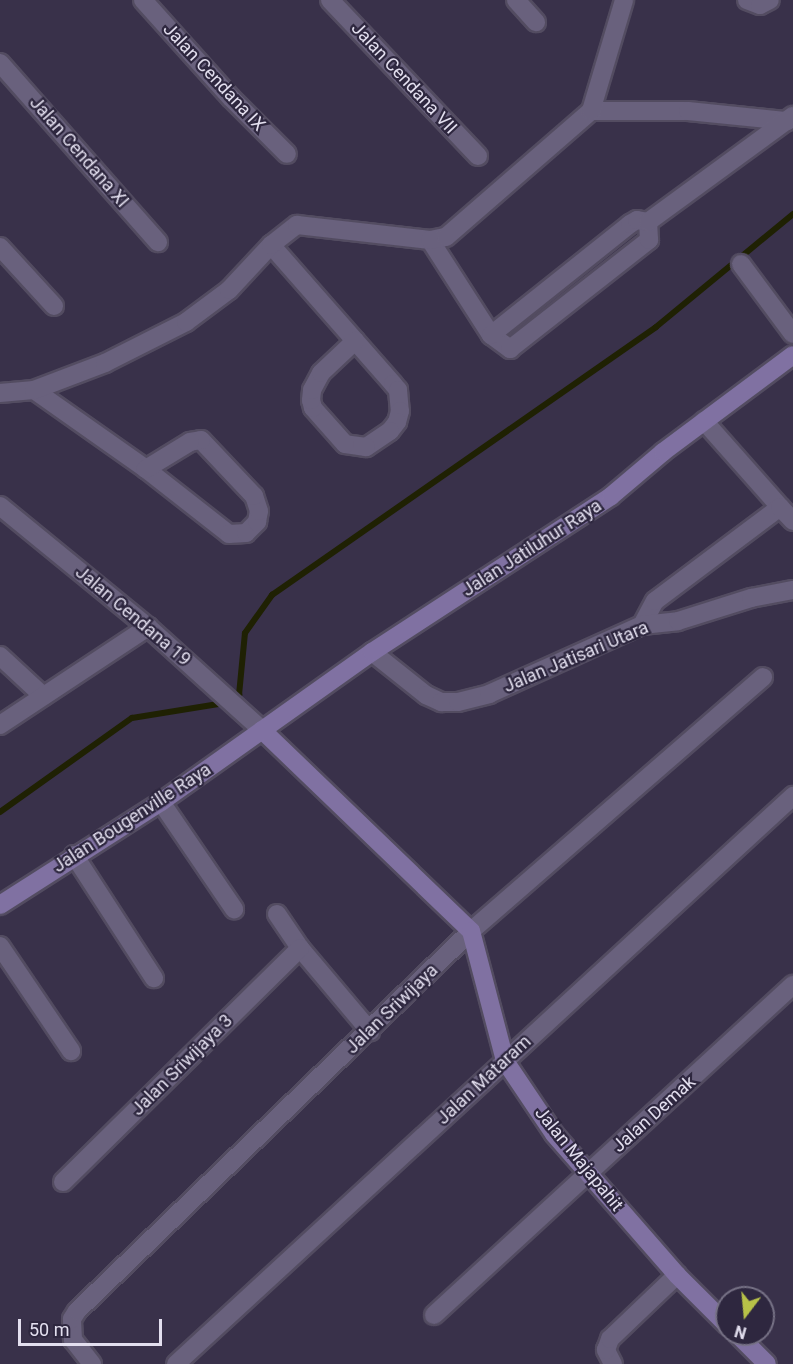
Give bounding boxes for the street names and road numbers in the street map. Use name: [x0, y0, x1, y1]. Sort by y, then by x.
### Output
street label: Jalan Cendana IX: [158, 18, 270, 136]
street label: Jalan Cendana VII: [347, 18, 461, 138]
street label: Jalan Cendana XI: [25, 92, 133, 212]
street label: Jalan Jatiluhur Raya: [458, 495, 606, 601]
street label: Jalan Cendana 19: [71, 561, 195, 671]
street label: Jalan Jatisari Utara: [500, 617, 652, 697]
street label: Jalan Bougenville Raya: [49, 759, 215, 877]
street label: Jalan Sriwijaya: [342, 960, 442, 1058]
street label: Jalan Sriwijaya 3: [127, 1010, 237, 1120]
street label: Jalan Mataram: [432, 1031, 536, 1129]
street label: Jalan Demak: [608, 1071, 700, 1157]
street label: Jalan Majapahit: [530, 1102, 628, 1216]

